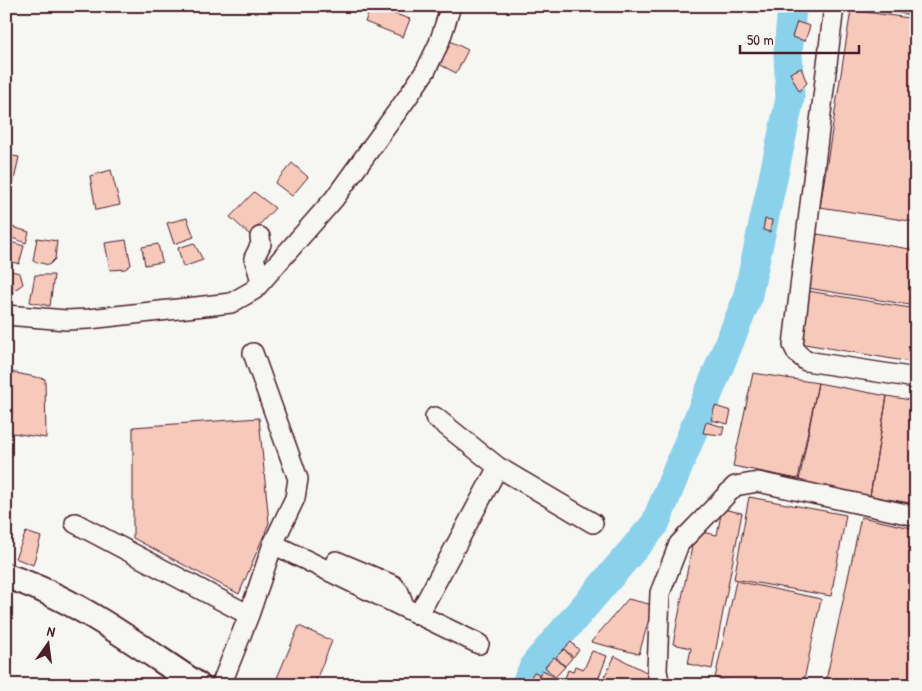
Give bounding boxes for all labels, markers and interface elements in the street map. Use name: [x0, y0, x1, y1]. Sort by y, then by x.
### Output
scale bar: [740, 22, 858, 54]
text: 50 m: [747, 29, 774, 50]
north arrow: [22, 618, 72, 668]
text: N: [45, 621, 58, 641]

